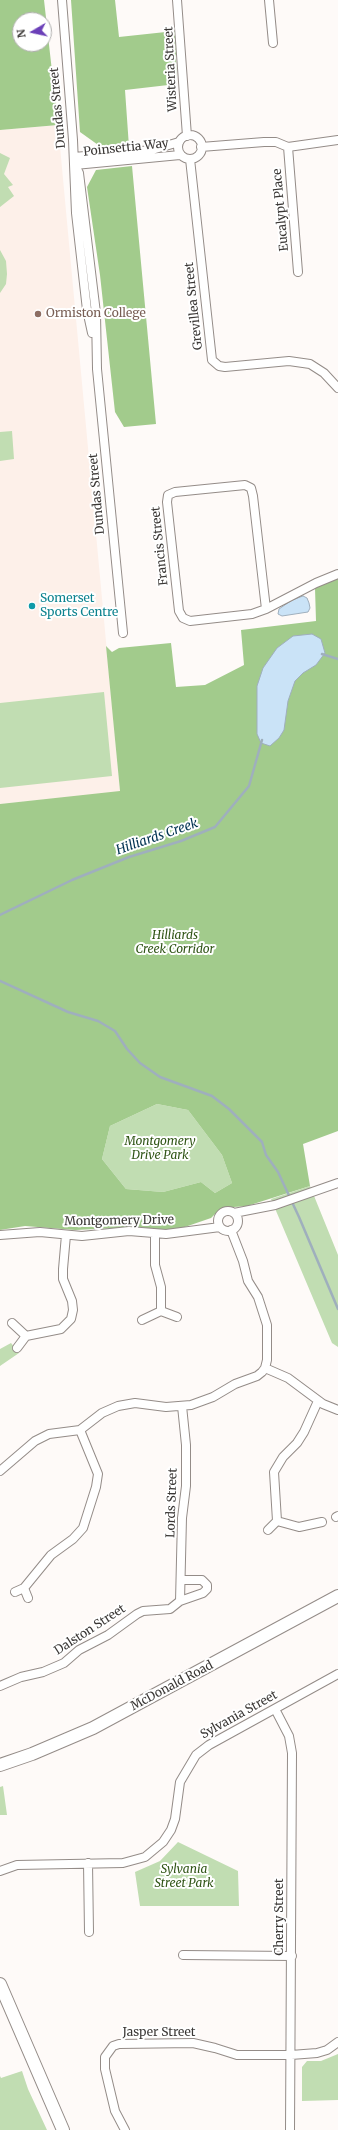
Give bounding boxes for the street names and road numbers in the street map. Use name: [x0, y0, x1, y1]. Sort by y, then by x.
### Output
street label: Wisteria Street: [162, 26, 180, 112]
street label: Dundas Street: [47, 67, 69, 149]
street label: Poinsettia Way: [83, 136, 169, 160]
street label: Eucalypt Place: [270, 168, 292, 252]
street label: Grevillea Street: [182, 262, 206, 350]
street label: Dundas Street: [86, 453, 108, 535]
street label: Francis Street: [149, 506, 171, 586]
street label: Montgomery Drive: [64, 1213, 174, 1229]
street label: Lords Street: [164, 1468, 180, 1538]
street label: Dalston Street: [52, 1602, 128, 1658]
street label: McDonald Road: [128, 1658, 216, 1714]
street label: Sylvania Street: [198, 1688, 280, 1742]
street label: Cherry Street: [273, 1878, 287, 1956]
street label: Jasper Street: [123, 2026, 195, 2040]

